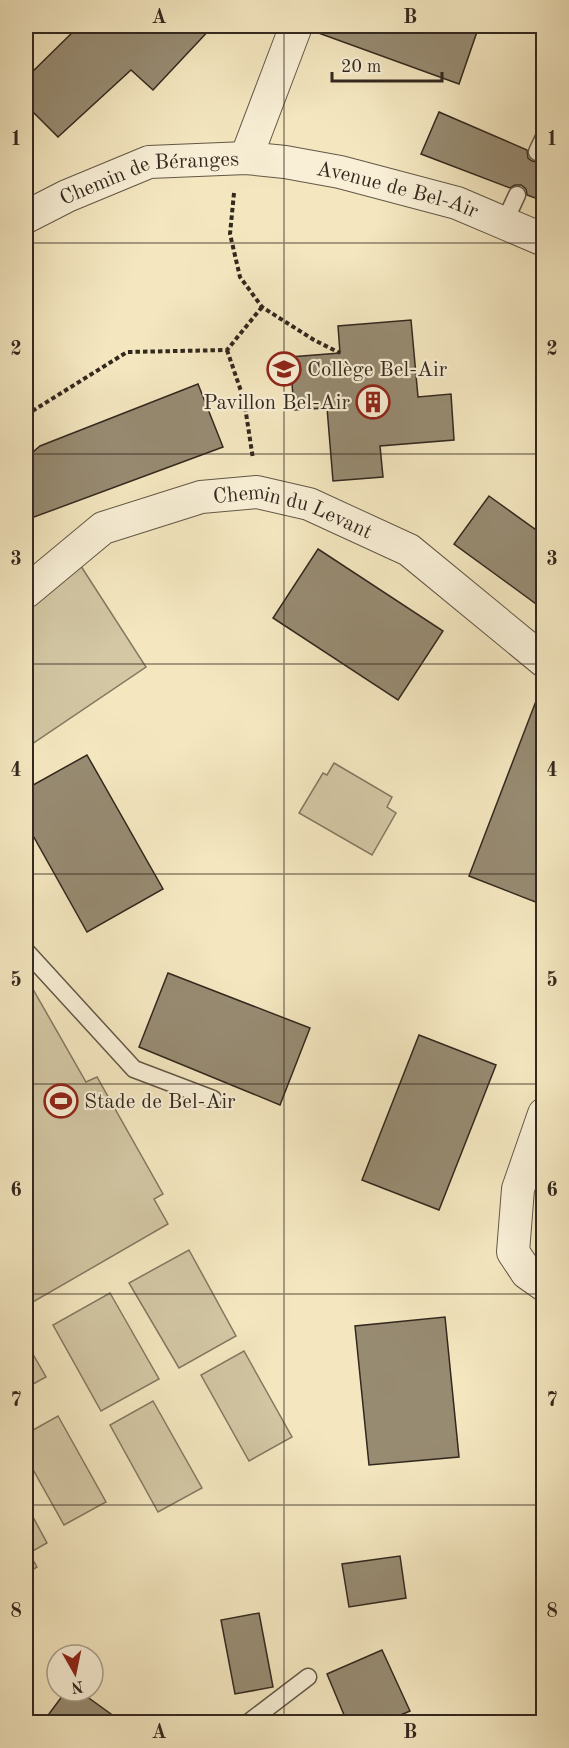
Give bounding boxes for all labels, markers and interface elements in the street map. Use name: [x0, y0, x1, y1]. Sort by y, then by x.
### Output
text: A: [151, 8, 167, 28]
text: B: [403, 8, 417, 28]
scale bar: [332, 45, 442, 83]
text: 20 m: [341, 58, 381, 76]
text: 1: [10, 130, 22, 150]
text: 1: [546, 130, 558, 150]
street label: Chemin de Béranges: [57, 149, 240, 210]
street label: Avenue de Bel-Air: [315, 159, 482, 223]
text: 2: [10, 340, 22, 360]
text: 2: [546, 340, 558, 360]
school or university icon: Collège Bel-Air: [266, 351, 302, 387]
place label: Collège Bel-Air: [307, 360, 448, 381]
building icon: Pavillon Bel-Air: [355, 384, 391, 420]
place label: Pavillon Bel-Air: [203, 393, 350, 414]
street label: Chemin du Levant: [212, 482, 375, 544]
text: 3: [10, 550, 22, 570]
text: 3: [546, 550, 558, 570]
text: 4: [10, 761, 22, 781]
text: 4: [546, 761, 558, 781]
text: 5: [10, 970, 22, 991]
text: 5: [546, 970, 558, 991]
sports icon: Stade de Bel-Air: [43, 1083, 79, 1119]
place label: Stade de Bel-Air: [84, 1092, 236, 1113]
text: 6: [10, 1181, 22, 1201]
text: 6: [546, 1181, 558, 1201]
text: 7: [10, 1391, 22, 1411]
text: 7: [546, 1391, 558, 1411]
text: 8: [10, 1602, 22, 1622]
text: 8: [546, 1602, 558, 1622]
north arrow: [45, 1643, 105, 1703]
text: N: [69, 1677, 84, 1695]
text: A: [151, 1723, 167, 1743]
text: B: [403, 1723, 417, 1743]

